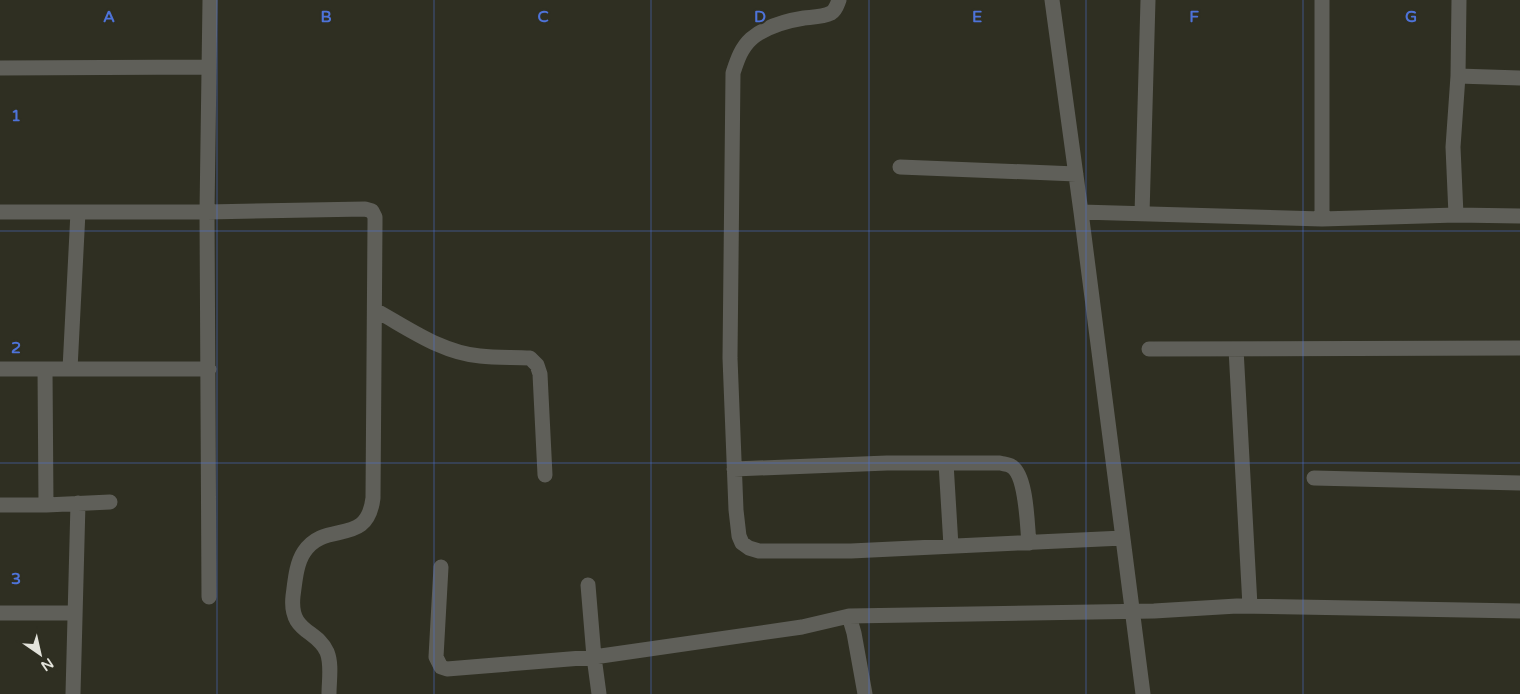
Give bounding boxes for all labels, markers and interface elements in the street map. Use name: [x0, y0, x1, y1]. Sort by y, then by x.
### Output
text: A: [103, 7, 115, 27]
text: B: [320, 7, 332, 27]
text: C: [537, 7, 549, 27]
text: D: [754, 7, 766, 27]
text: E: [972, 7, 982, 27]
text: F: [1189, 7, 1199, 27]
text: G: [1405, 7, 1417, 27]
text: 1: [11, 106, 21, 126]
text: 2: [11, 338, 21, 358]
text: 3: [11, 569, 21, 589]
north arrow: [15, 629, 65, 679]
text: N: [38, 654, 56, 675]

